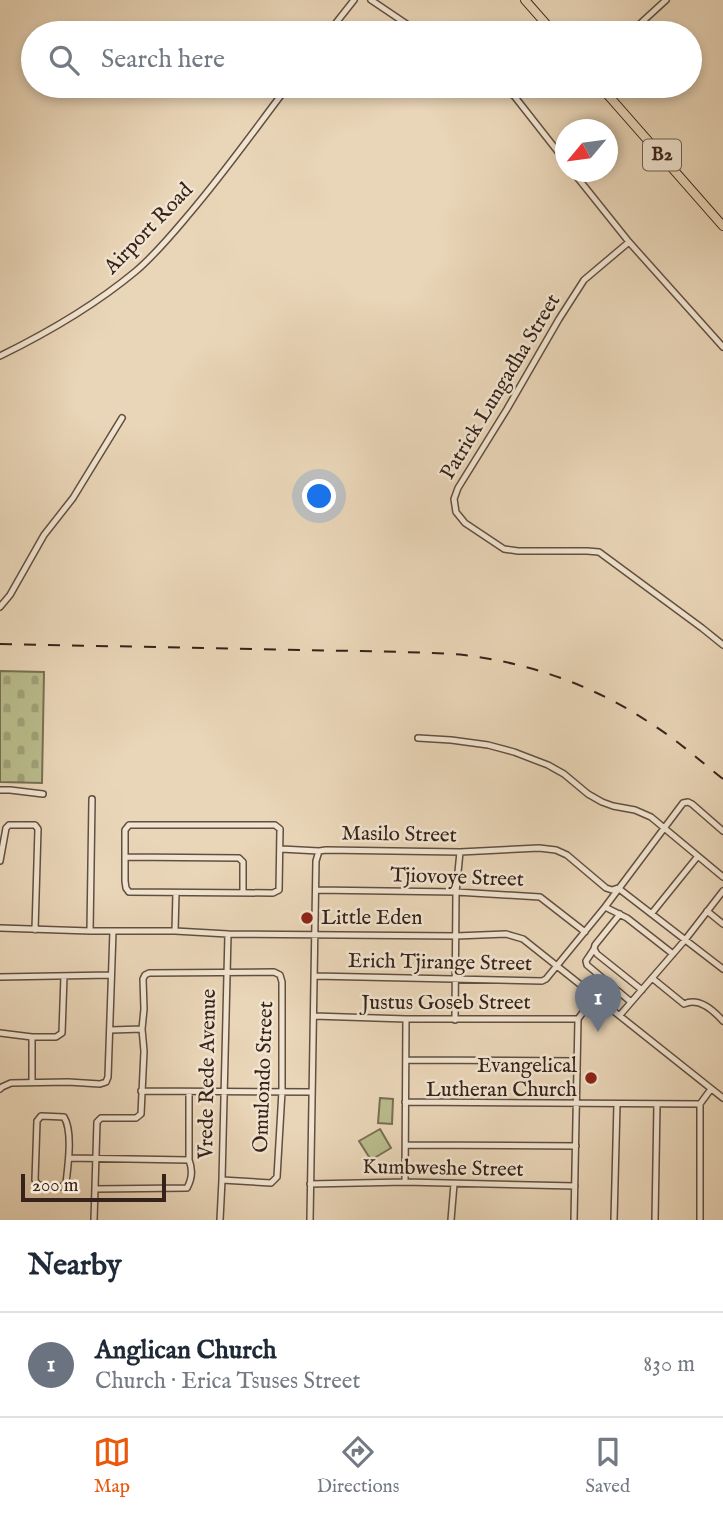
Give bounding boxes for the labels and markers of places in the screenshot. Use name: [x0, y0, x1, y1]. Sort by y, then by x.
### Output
place label: Little Eden: [321, 905, 422, 932]
marker: Little Eden: [299, 910, 315, 926]
pin: 1: [575, 974, 621, 1032]
place label: Evangelical Lutheran Church: [426, 1053, 577, 1104]
marker: Evangelical Lutheran Church: [583, 1070, 599, 1086]

